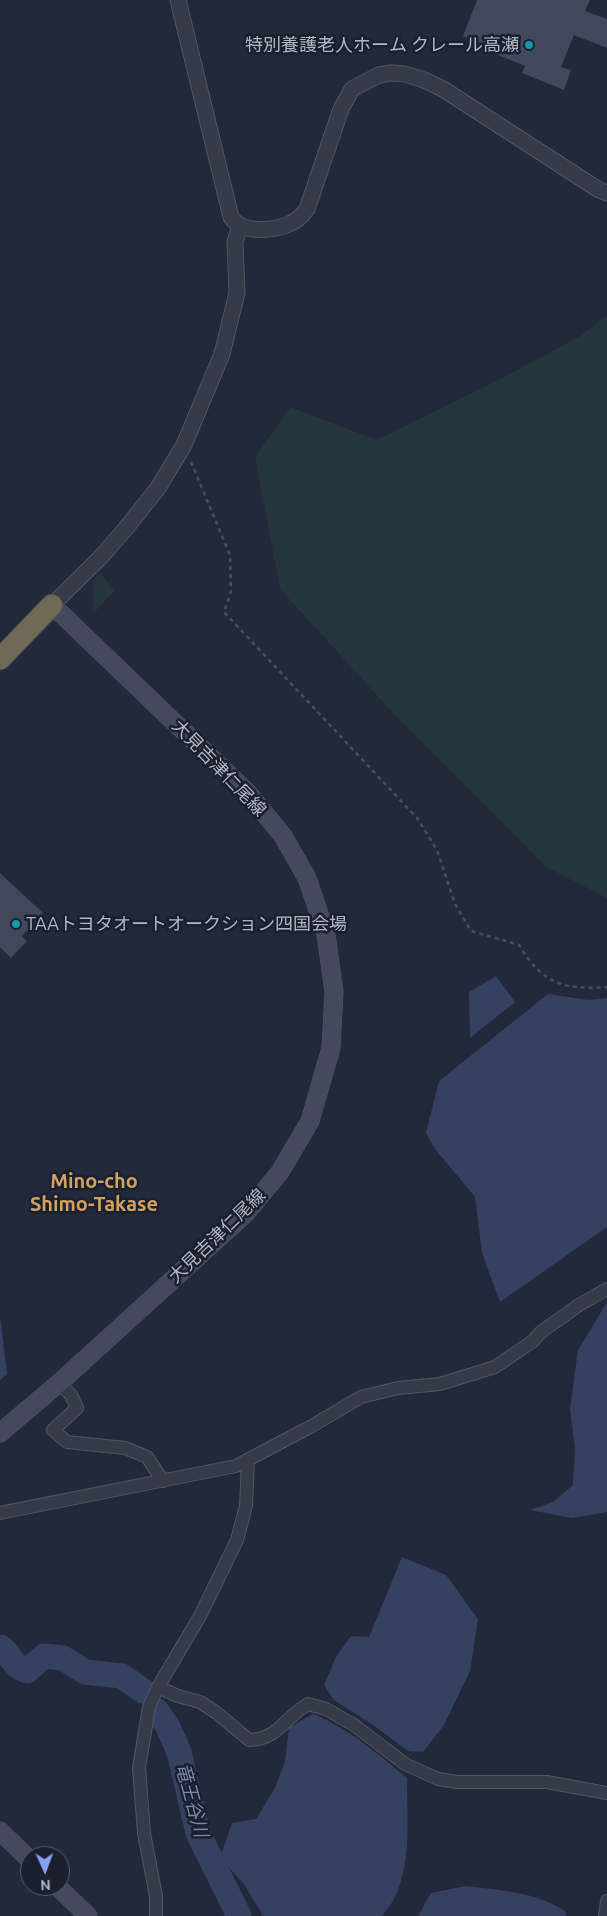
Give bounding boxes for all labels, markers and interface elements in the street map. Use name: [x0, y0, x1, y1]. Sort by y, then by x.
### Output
place label: 特別養護老人ホーム クレール高瀬: [245, 34, 519, 56]
marker: 特別養護老人ホーム クレール高瀬: [523, 39, 535, 51]
street label: 大見吉津仁尾線: [167, 715, 271, 821]
place label: TAAトヨタオートオークション四国会場: [26, 913, 347, 935]
marker: TAAトヨタオートオークション四国会場: [10, 918, 22, 930]
district label: Mino-cho Shimo-Takase: [30, 1169, 158, 1216]
street label: 大見吉津仁尾線: [164, 1184, 270, 1288]
water label: 竜王谷川: [171, 1760, 213, 1840]
north arrow: [20, 1846, 70, 1896]
text: N: [40, 1877, 51, 1893]

